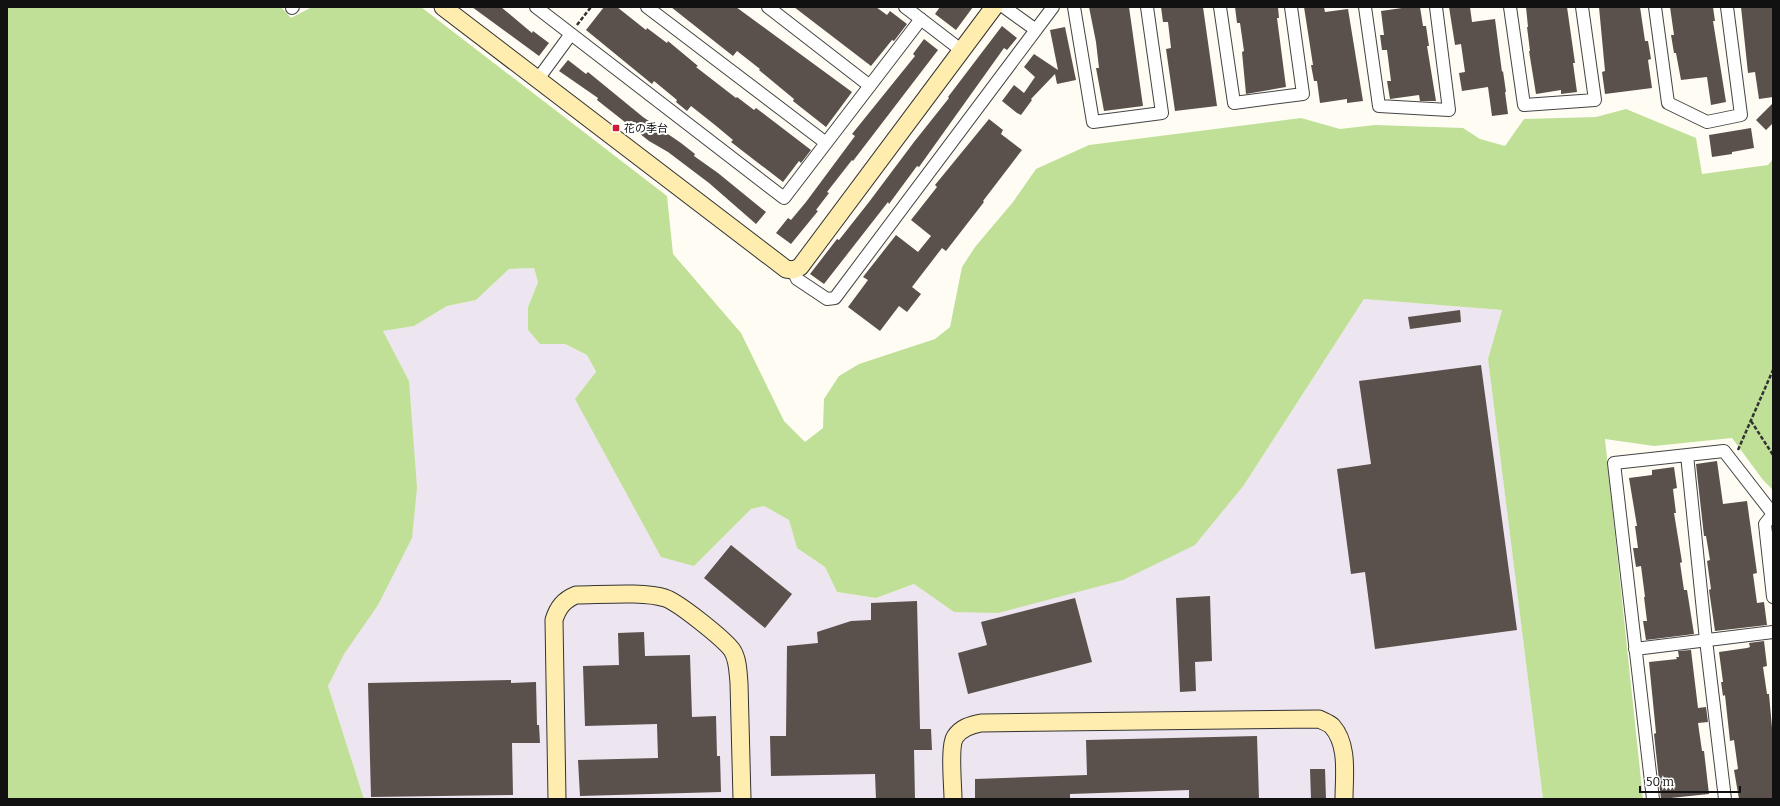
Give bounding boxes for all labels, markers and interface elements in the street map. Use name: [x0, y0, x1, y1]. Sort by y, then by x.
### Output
place label: 花の季台: [624, 122, 668, 135]
marker: 花の季台: [611, 123, 621, 133]
scale bar: [1640, 768, 1740, 794]
text: 50 m: [1646, 775, 1675, 789]

